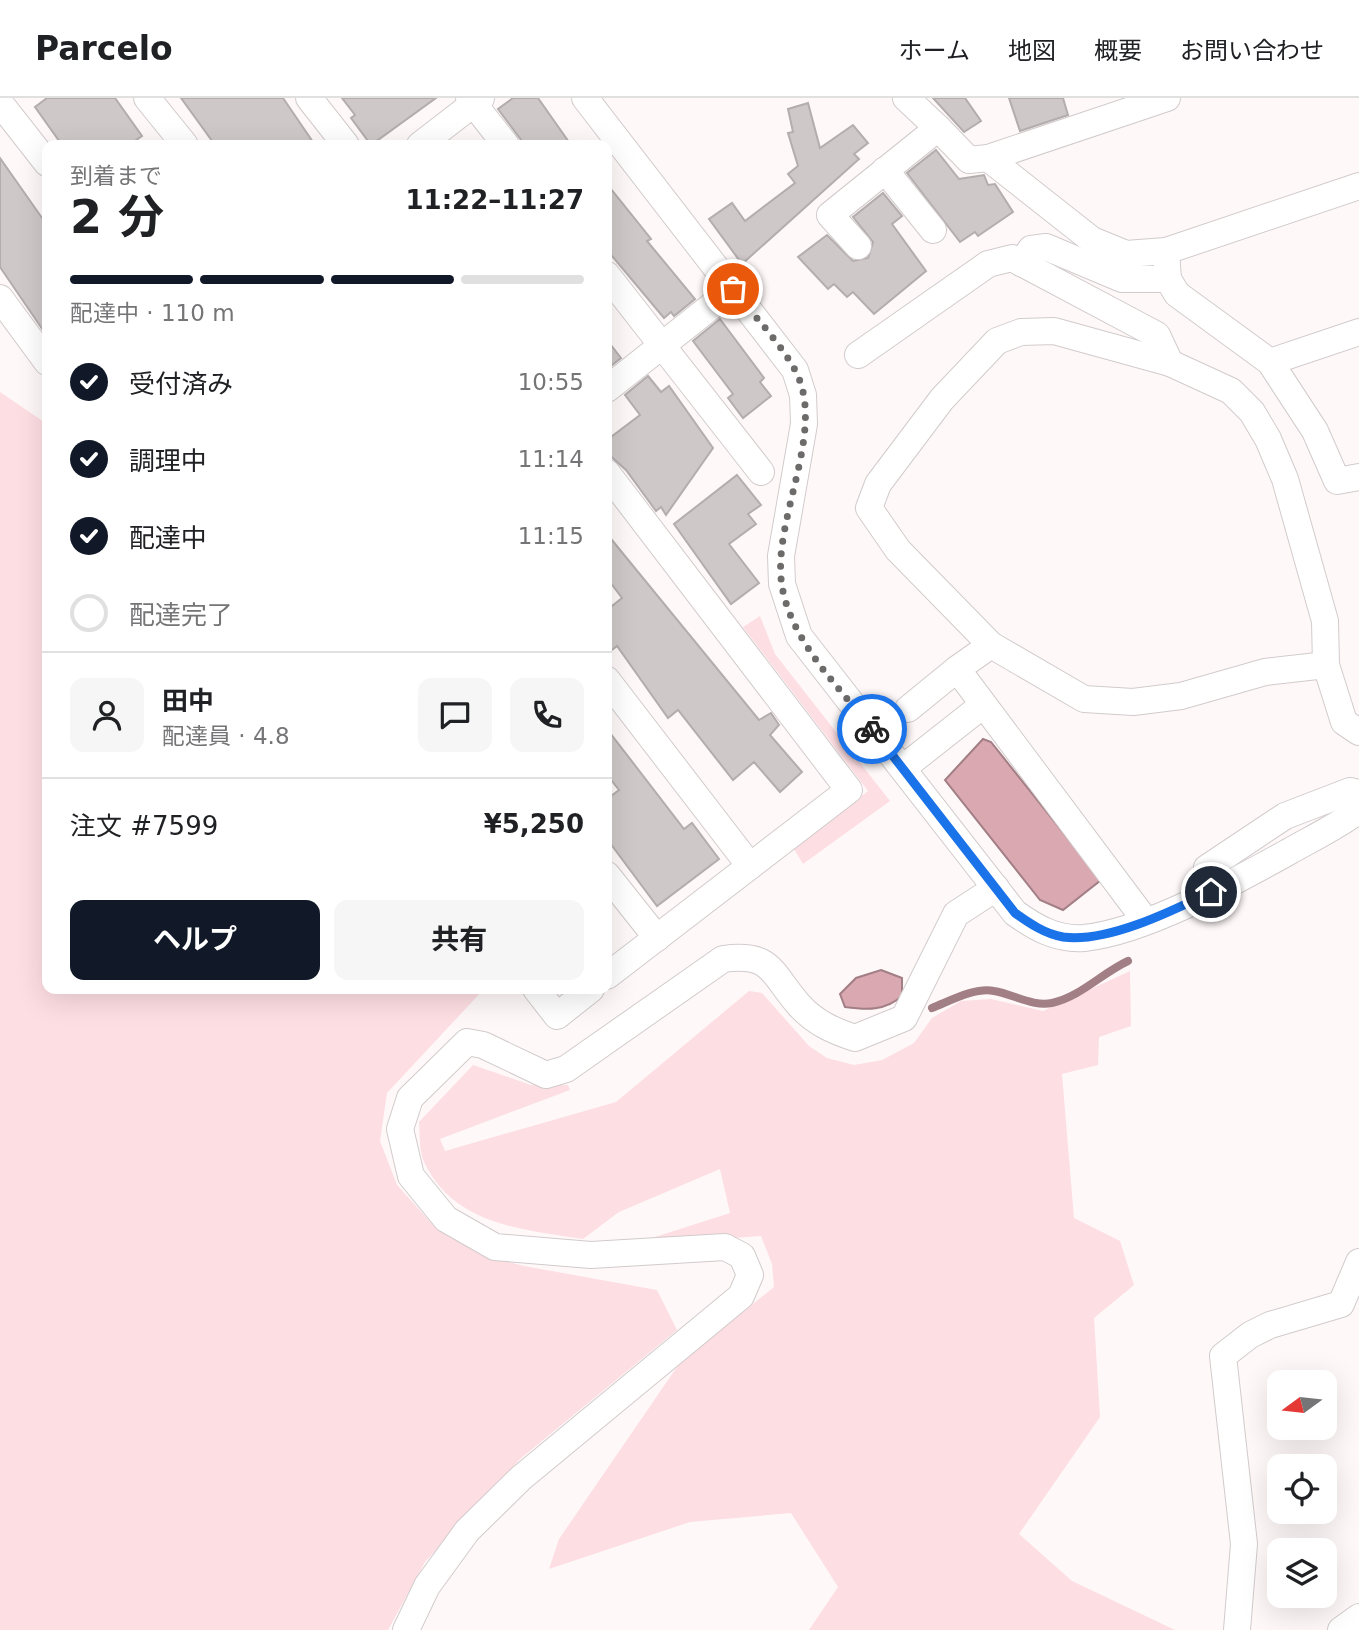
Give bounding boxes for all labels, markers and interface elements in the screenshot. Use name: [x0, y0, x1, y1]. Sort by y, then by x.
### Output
text: Parcelo: [35, 29, 173, 68]
text: ホーム: [899, 37, 970, 65]
text: 地図: [1008, 37, 1056, 65]
text: 概要: [1094, 37, 1142, 65]
text: お問い合わせ: [1180, 37, 1324, 65]
text: 到着まで: [70, 163, 162, 189]
text: 11:22–11:27: [405, 185, 584, 215]
text: 2 分: [70, 190, 164, 244]
pin: [703, 259, 763, 319]
icon: bag: [714, 270, 752, 308]
text: 配達中 · 110 m: [70, 300, 235, 326]
icon: check: [70, 363, 108, 401]
text: 受付済み: [129, 369, 233, 399]
text: 10:55: [518, 369, 584, 395]
icon: check: [70, 440, 108, 478]
text: 調理中: [129, 446, 207, 476]
text: 11:14: [518, 446, 584, 472]
icon: check: [70, 517, 108, 555]
text: 配達中: [129, 523, 207, 553]
text: 11:15: [518, 523, 584, 549]
text: 配達完了: [129, 600, 233, 630]
button: person: [70, 678, 144, 752]
button: chat: [418, 678, 492, 752]
button: phone: [510, 678, 584, 752]
text: 田中: [162, 686, 214, 716]
courier: [837, 694, 907, 764]
icon: bike: [853, 710, 891, 748]
text: 配達員 · 4.8: [162, 723, 290, 749]
text: ¥5,250: [484, 809, 584, 839]
text: 注文 #7599: [70, 811, 218, 841]
pin: [1181, 862, 1241, 922]
icon: home: [1192, 873, 1230, 911]
button: ヘルプ: [70, 900, 320, 980]
button: 共有: [334, 900, 584, 980]
north arrow: [1267, 1370, 1337, 1440]
map controls: [1267, 1370, 1337, 1608]
button: locate: [1267, 1454, 1337, 1524]
button: layers: [1267, 1538, 1337, 1608]

